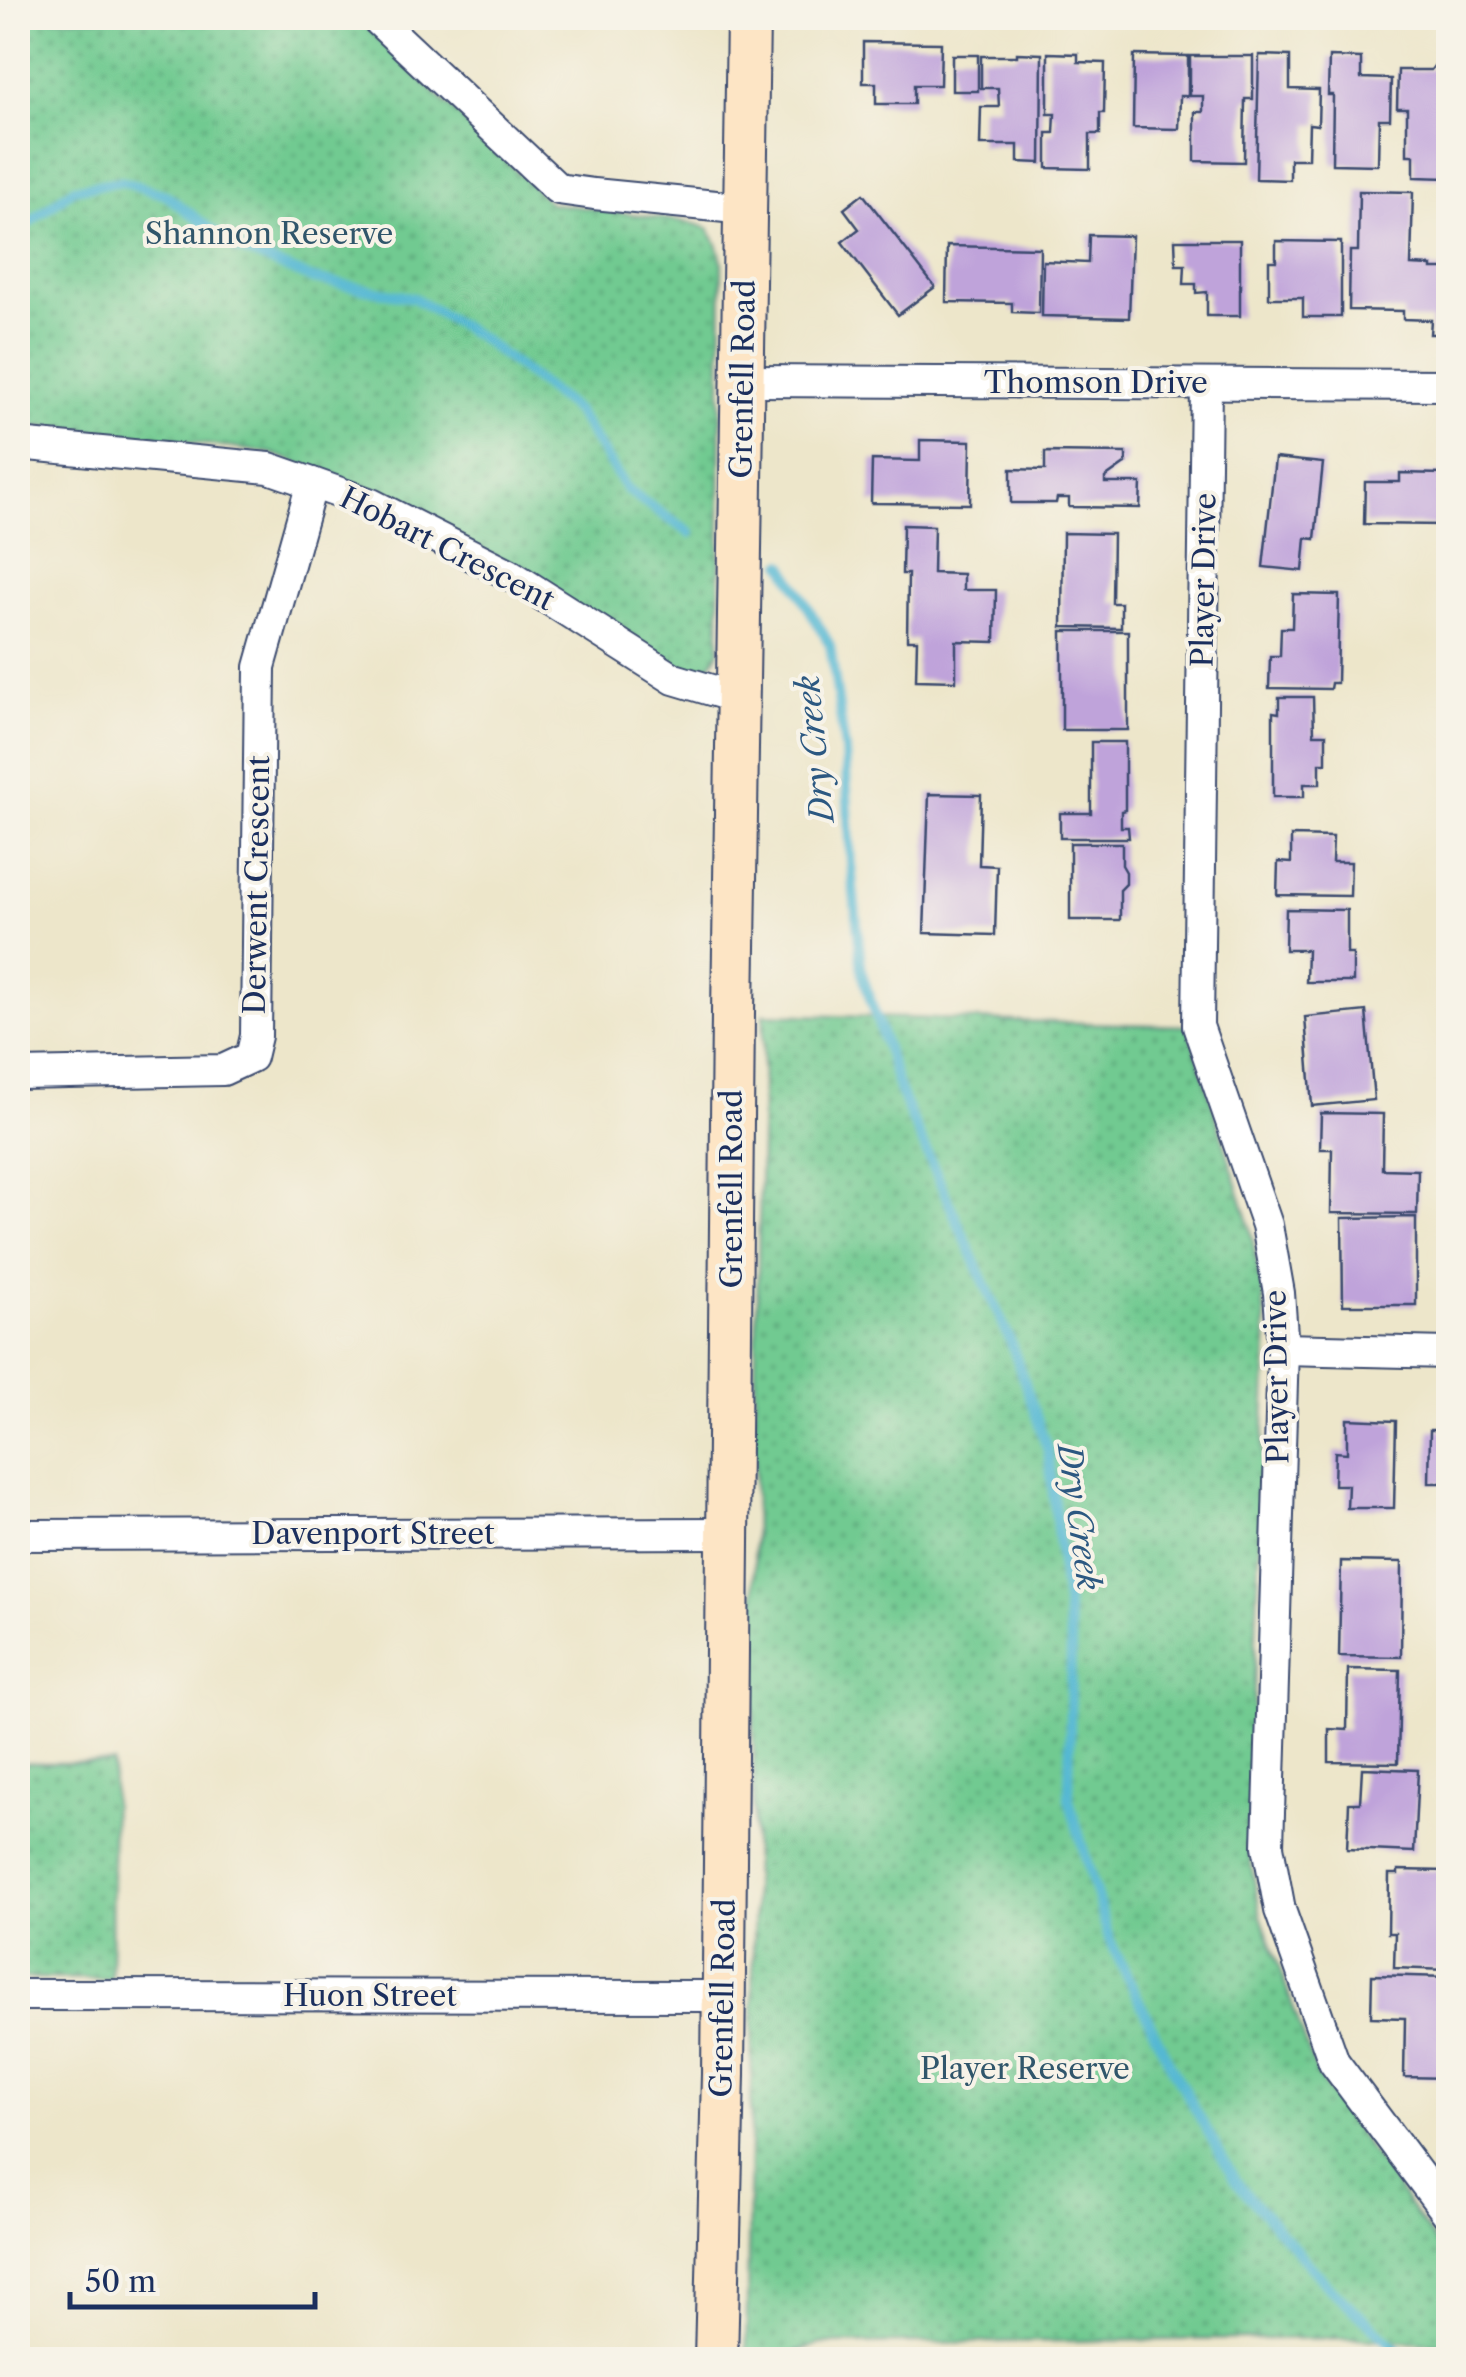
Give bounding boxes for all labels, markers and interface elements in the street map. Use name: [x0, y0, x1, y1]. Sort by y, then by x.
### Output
park label: Shannon Reserve: [145, 215, 393, 252]
street label: Grenfell Road: [722, 279, 763, 479]
street label: Thomson Drive: [984, 364, 1208, 401]
street label: Hobart Crescent: [334, 479, 561, 619]
street label: Player Drive: [1183, 492, 1224, 668]
water label: Dry Creek: [787, 673, 842, 827]
street label: Derwent Crescent: [236, 755, 277, 1015]
street label: Grenfell Road: [713, 1089, 750, 1289]
street label: Player Drive: [1256, 1289, 1297, 1465]
water label: Dry Creek: [1050, 1438, 1109, 1593]
street label: Davenport Street: [251, 1515, 495, 1552]
street label: Grenfell Road: [702, 1898, 743, 2098]
street label: Huon Street: [283, 1977, 457, 2014]
park label: Player Reserve: [920, 2050, 1130, 2087]
scale bar: [70, 2247, 315, 2309]
text: 50 m: [85, 2263, 156, 2300]

